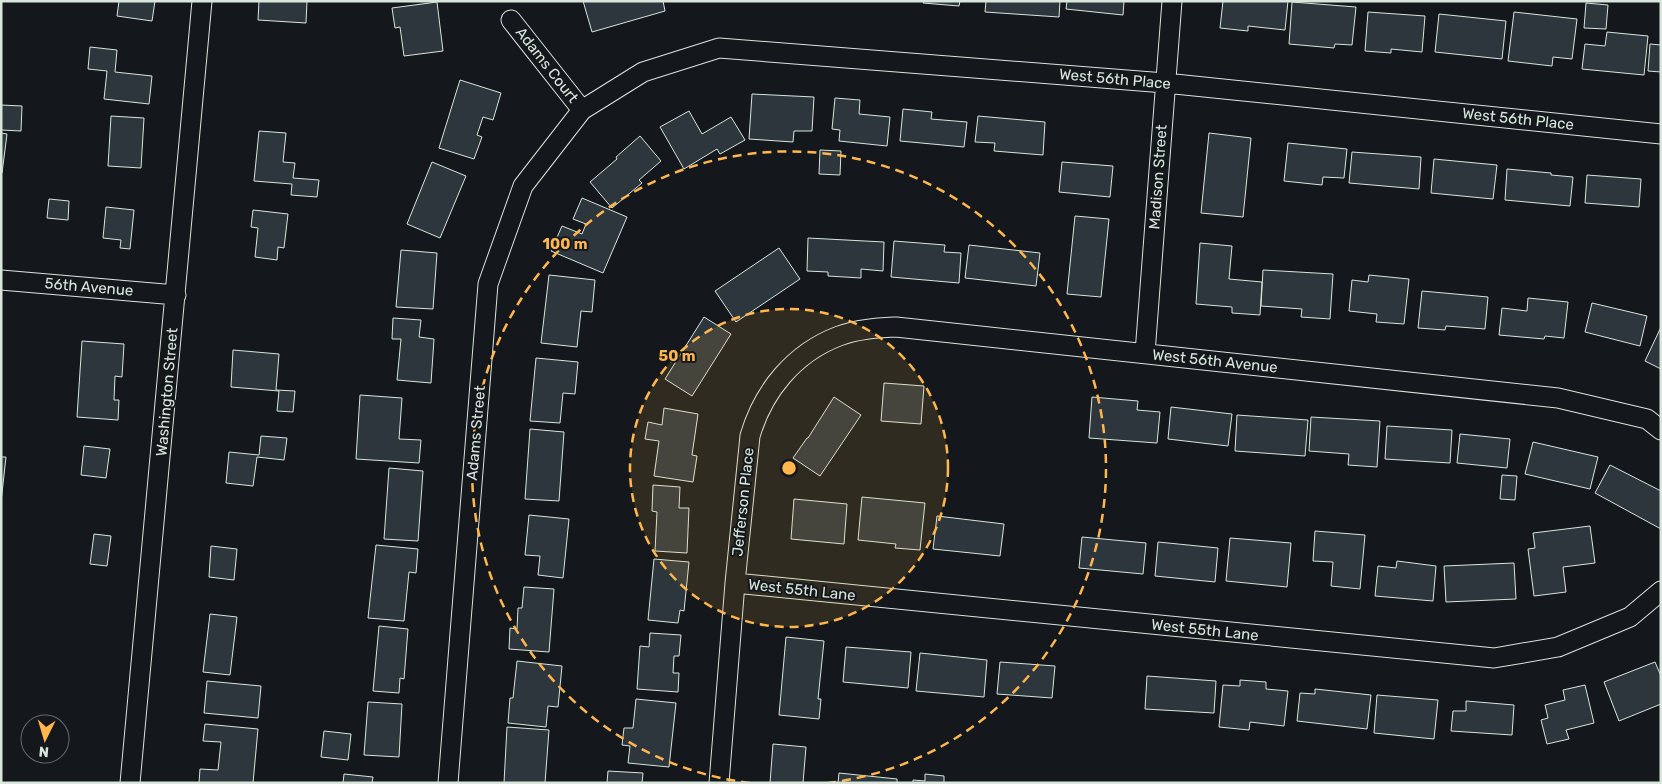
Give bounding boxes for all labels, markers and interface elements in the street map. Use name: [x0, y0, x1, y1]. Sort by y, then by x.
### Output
street label: Adams Court: [512, 24, 582, 107]
street label: West 56th Place: [1058, 65, 1172, 93]
street label: West 56th Place: [1461, 104, 1575, 134]
street label: Madison Street: [1145, 124, 1171, 230]
text: 100 m: [543, 235, 587, 253]
street label: 56th Avenue: [44, 274, 134, 300]
street label: Washington Street: [152, 327, 182, 457]
street label: West 56th Avenue: [1151, 345, 1279, 377]
text: 50 m: [659, 347, 695, 365]
street label: Adams Street: [463, 385, 489, 481]
street label: Jefferson Place: [728, 447, 758, 557]
centre of rings: [780, 459, 798, 477]
street label: West 55th Lane: [747, 575, 857, 605]
street label: West 55th Lane: [1150, 615, 1260, 645]
north arrow: [20, 714, 70, 764]
text: N: [38, 743, 50, 760]

